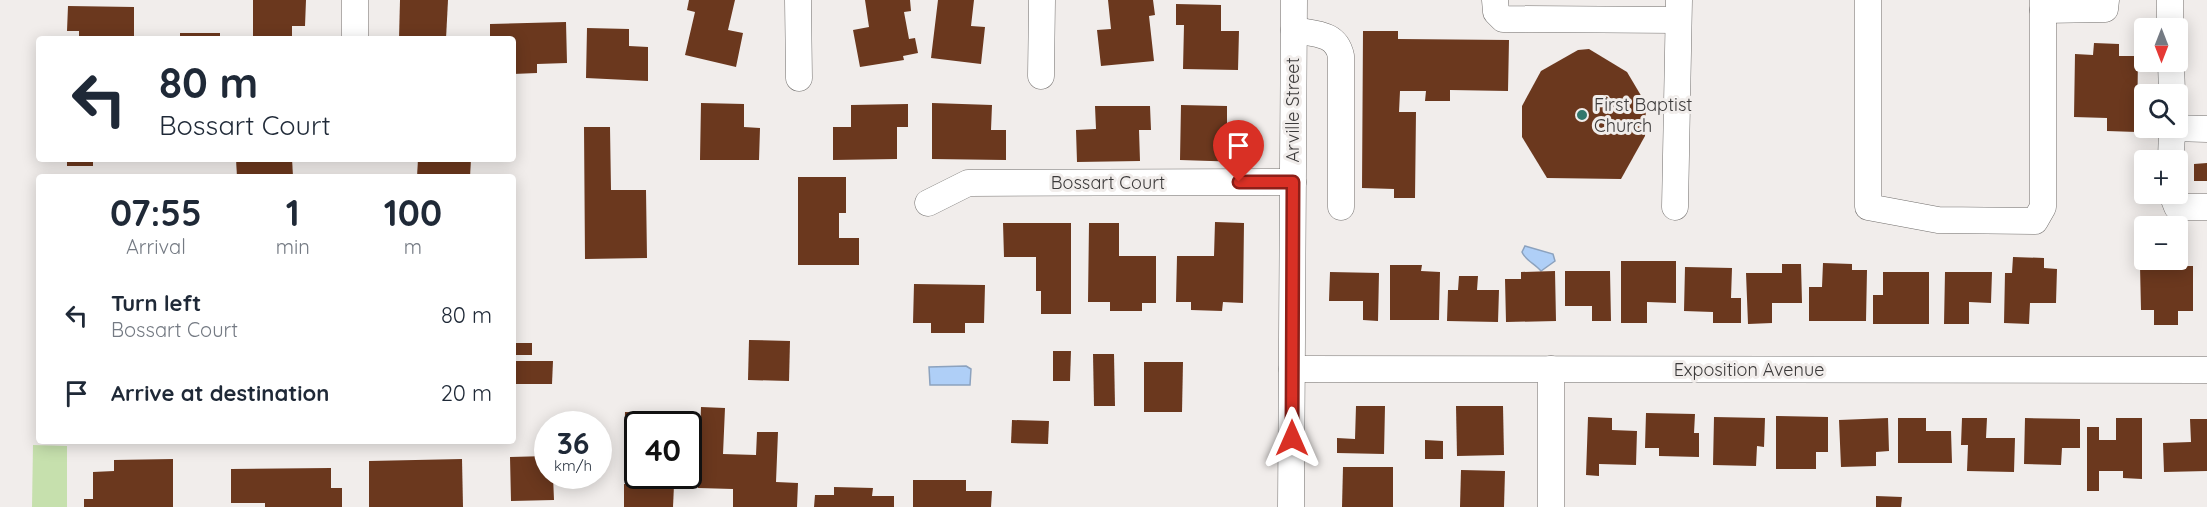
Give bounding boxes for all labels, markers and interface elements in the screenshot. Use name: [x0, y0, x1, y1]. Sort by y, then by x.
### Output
north arrow: [2134, 18, 2188, 72]
map controls: [2134, 18, 2188, 270]
text: 80 m: [159, 56, 258, 109]
street label: Arville Street: [1281, 57, 1304, 163]
icon: left: [60, 60, 138, 138]
button: search: [2134, 84, 2188, 138]
place label: First Baptist Church: [1594, 93, 1692, 137]
text: Bossart Court: [159, 108, 331, 142]
marker: First Baptist Church: [1575, 108, 1589, 122]
pin: [1213, 120, 1264, 182]
icon: arrive: [1222, 129, 1255, 162]
button: +: [2134, 150, 2188, 204]
street label: Bossart Court: [1051, 171, 1165, 194]
text: 07:55: [110, 190, 202, 235]
text: 1: [286, 190, 300, 235]
text: 100: [384, 190, 442, 235]
button: −: [2134, 216, 2188, 270]
text: Arrival: [126, 234, 186, 259]
text: min: [276, 234, 310, 259]
text: m: [404, 234, 422, 259]
text: Turn left: [111, 289, 201, 317]
icon: left: [60, 299, 93, 332]
text: 80 m: [441, 301, 492, 329]
text: Bossart Court: [111, 317, 238, 342]
street label: Exposition Avenue: [1674, 358, 1824, 381]
icon: arrive: [60, 377, 93, 410]
text: Arrive at destination: [111, 379, 329, 407]
text: 20 m: [441, 379, 492, 407]
position arrow: [1260, 406, 1324, 470]
speed limit sign: 40: [624, 411, 702, 489]
text: 36: [557, 424, 589, 462]
text: km/h: [554, 456, 592, 475]

